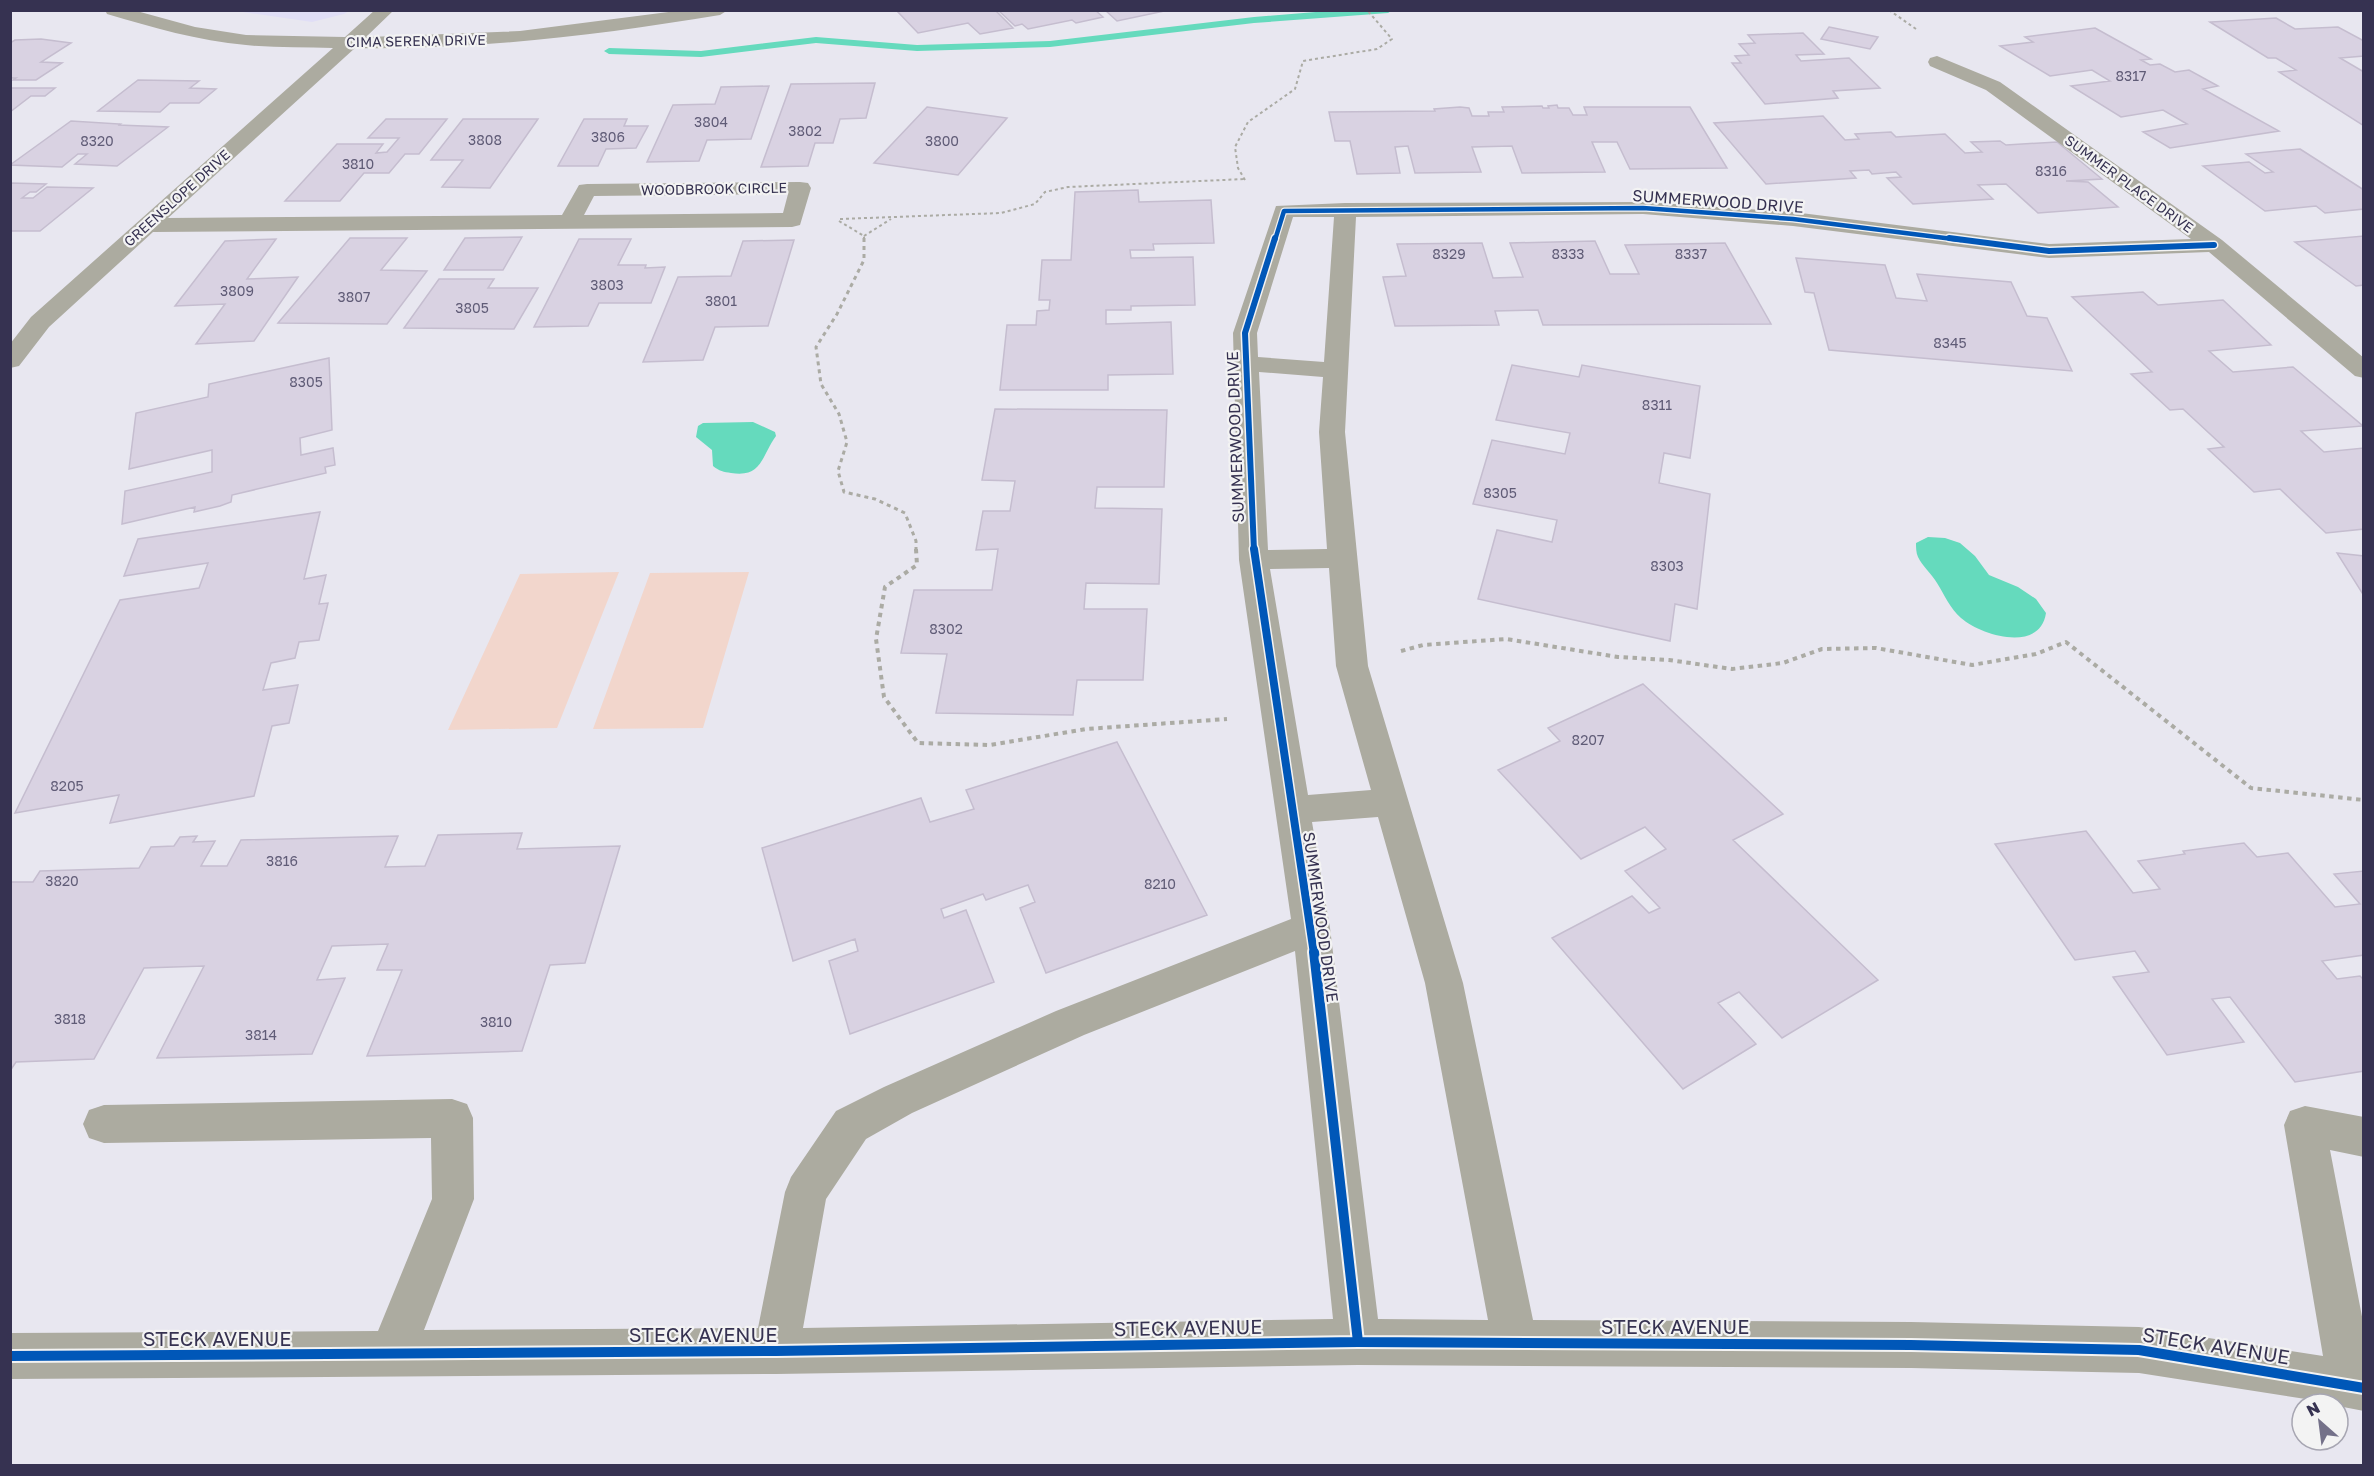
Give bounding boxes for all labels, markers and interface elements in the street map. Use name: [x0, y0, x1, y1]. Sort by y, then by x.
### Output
street label: CIMA SERENA DRIVE: [346, 31, 486, 50]
house number: 8317: [2116, 67, 2146, 84]
house number: 3804: [694, 113, 728, 130]
house number: 3802: [788, 122, 822, 139]
house number: 3806: [591, 128, 625, 145]
house number: 3808: [468, 131, 502, 148]
street label: SUMMER PLACE DRIVE: [2062, 131, 2197, 236]
house number: 8320: [80, 132, 114, 149]
house number: 3800: [925, 132, 959, 149]
street label: GREENSLOPE DRIVE: [120, 146, 233, 250]
house number: 3810: [342, 155, 374, 172]
house number: 8316: [2035, 162, 2067, 179]
street label: WOODBROOK CIRCLE: [641, 179, 787, 198]
street label: SUMMERWOOD DRIVE: [1632, 185, 1804, 217]
house number: 8329: [1432, 245, 1466, 262]
house number: 8333: [1551, 245, 1585, 262]
house number: 8337: [1675, 245, 1707, 262]
house number: 3803: [590, 276, 624, 293]
house number: 3809: [220, 282, 254, 299]
house number: 3807: [338, 288, 370, 305]
house number: 3801: [705, 292, 737, 309]
house number: 3805: [455, 299, 489, 316]
house number: 8345: [1933, 334, 1967, 351]
street label: SUMMERWOOD DRIVE: [1222, 351, 1248, 523]
house number: 8305: [289, 373, 323, 390]
house number: 8311: [1642, 396, 1672, 413]
house number: 8305: [1483, 484, 1517, 501]
house number: 8303: [1650, 557, 1684, 574]
house number: 8302: [929, 620, 963, 637]
house number: 8207: [1572, 731, 1604, 748]
house number: 8205: [50, 777, 84, 794]
street label: SUMMERWOOD DRIVE: [1299, 831, 1343, 1003]
house number: 3816: [266, 852, 298, 869]
house number: 3820: [45, 872, 79, 889]
house number: 8210: [1144, 875, 1176, 892]
house number: 3818: [54, 1010, 86, 1027]
house number: 3810: [480, 1013, 512, 1030]
house number: 3814: [245, 1026, 277, 1043]
street label: STECK AVENUE: [1113, 1314, 1263, 1340]
street label: STECK AVENUE: [1601, 1314, 1749, 1338]
street label: STECK AVENUE: [629, 1322, 777, 1346]
street label: STECK AVENUE: [2141, 1322, 2291, 1368]
street label: STECK AVENUE: [143, 1326, 291, 1350]
north arrow: [2290, 1392, 2350, 1452]
text: N: [2303, 1397, 2323, 1420]

